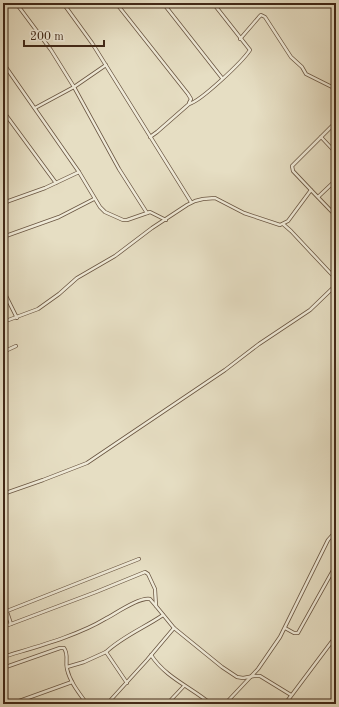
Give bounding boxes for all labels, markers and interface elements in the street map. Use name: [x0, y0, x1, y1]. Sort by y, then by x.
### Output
scale bar: [24, 22, 104, 48]
text: 200 m: [30, 31, 64, 43]

